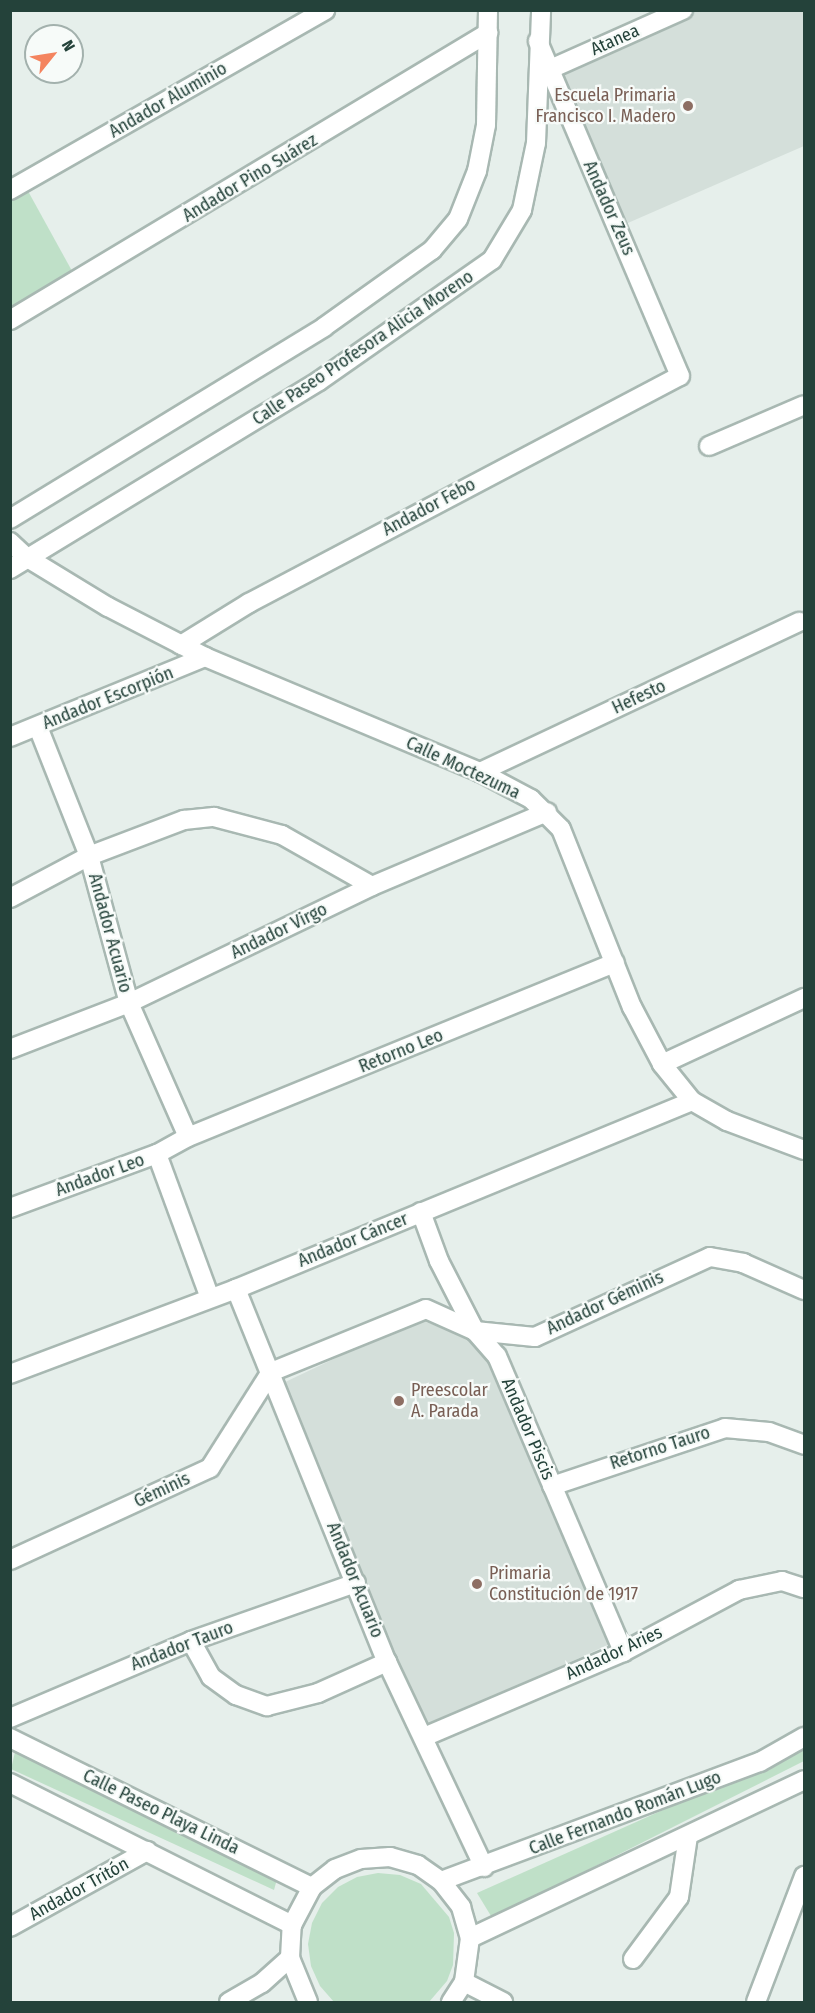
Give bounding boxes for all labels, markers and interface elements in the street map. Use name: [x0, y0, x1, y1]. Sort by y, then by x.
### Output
street label: Atanea: [587, 20, 643, 60]
north arrow: [24, 24, 84, 84]
text: N: [58, 37, 79, 55]
street label: Andador Aluminio: [105, 58, 231, 142]
place label: Escuela Primaria Francisco I. Madero: [536, 85, 676, 128]
marker: Escuela Primaria Francisco I. Madero: [681, 99, 695, 113]
street label: Andador Pino Suárez: [179, 129, 321, 227]
street label: Andador Zeus: [579, 157, 639, 259]
street label: Calle Paseo Profesora Alicia Moreno: [248, 266, 478, 430]
street label: Andador Febo: [379, 473, 479, 541]
street label: Andador Escorpión: [39, 662, 177, 734]
street label: Hefesto: [609, 675, 669, 719]
street label: Calle Moctezuma: [402, 732, 524, 804]
street label: Andador Acuario: [84, 871, 136, 995]
street label: Andador Virgo: [227, 898, 331, 964]
street label: Retorno Leo: [356, 1024, 446, 1078]
street label: Andador Leo: [53, 1149, 147, 1201]
street label: Andador Cáncer: [295, 1208, 411, 1272]
street label: Andador Géminis: [543, 1267, 667, 1339]
street label: Andador Piscis: [497, 1375, 559, 1483]
place label: Preescolar A. Parada: [411, 1380, 488, 1422]
marker: Preescolar A. Parada: [392, 1394, 406, 1408]
street label: Retorno Tauro: [607, 1422, 713, 1474]
street label: Géminis: [131, 1468, 193, 1512]
street label: Andador Acuario: [322, 1519, 388, 1641]
place label: Primaria Constitución de 1917: [489, 1563, 638, 1606]
marker: Primaria Constitución de 1917: [470, 1577, 484, 1591]
street label: Andador Tauro: [128, 1617, 236, 1675]
street label: Andador Aries: [562, 1621, 666, 1685]
street label: Calle Paseo Playa Linda: [79, 1765, 243, 1859]
street label: Calle Fernando Román Lugo: [526, 1766, 724, 1860]
street label: Andador Tritón: [26, 1853, 132, 1925]

